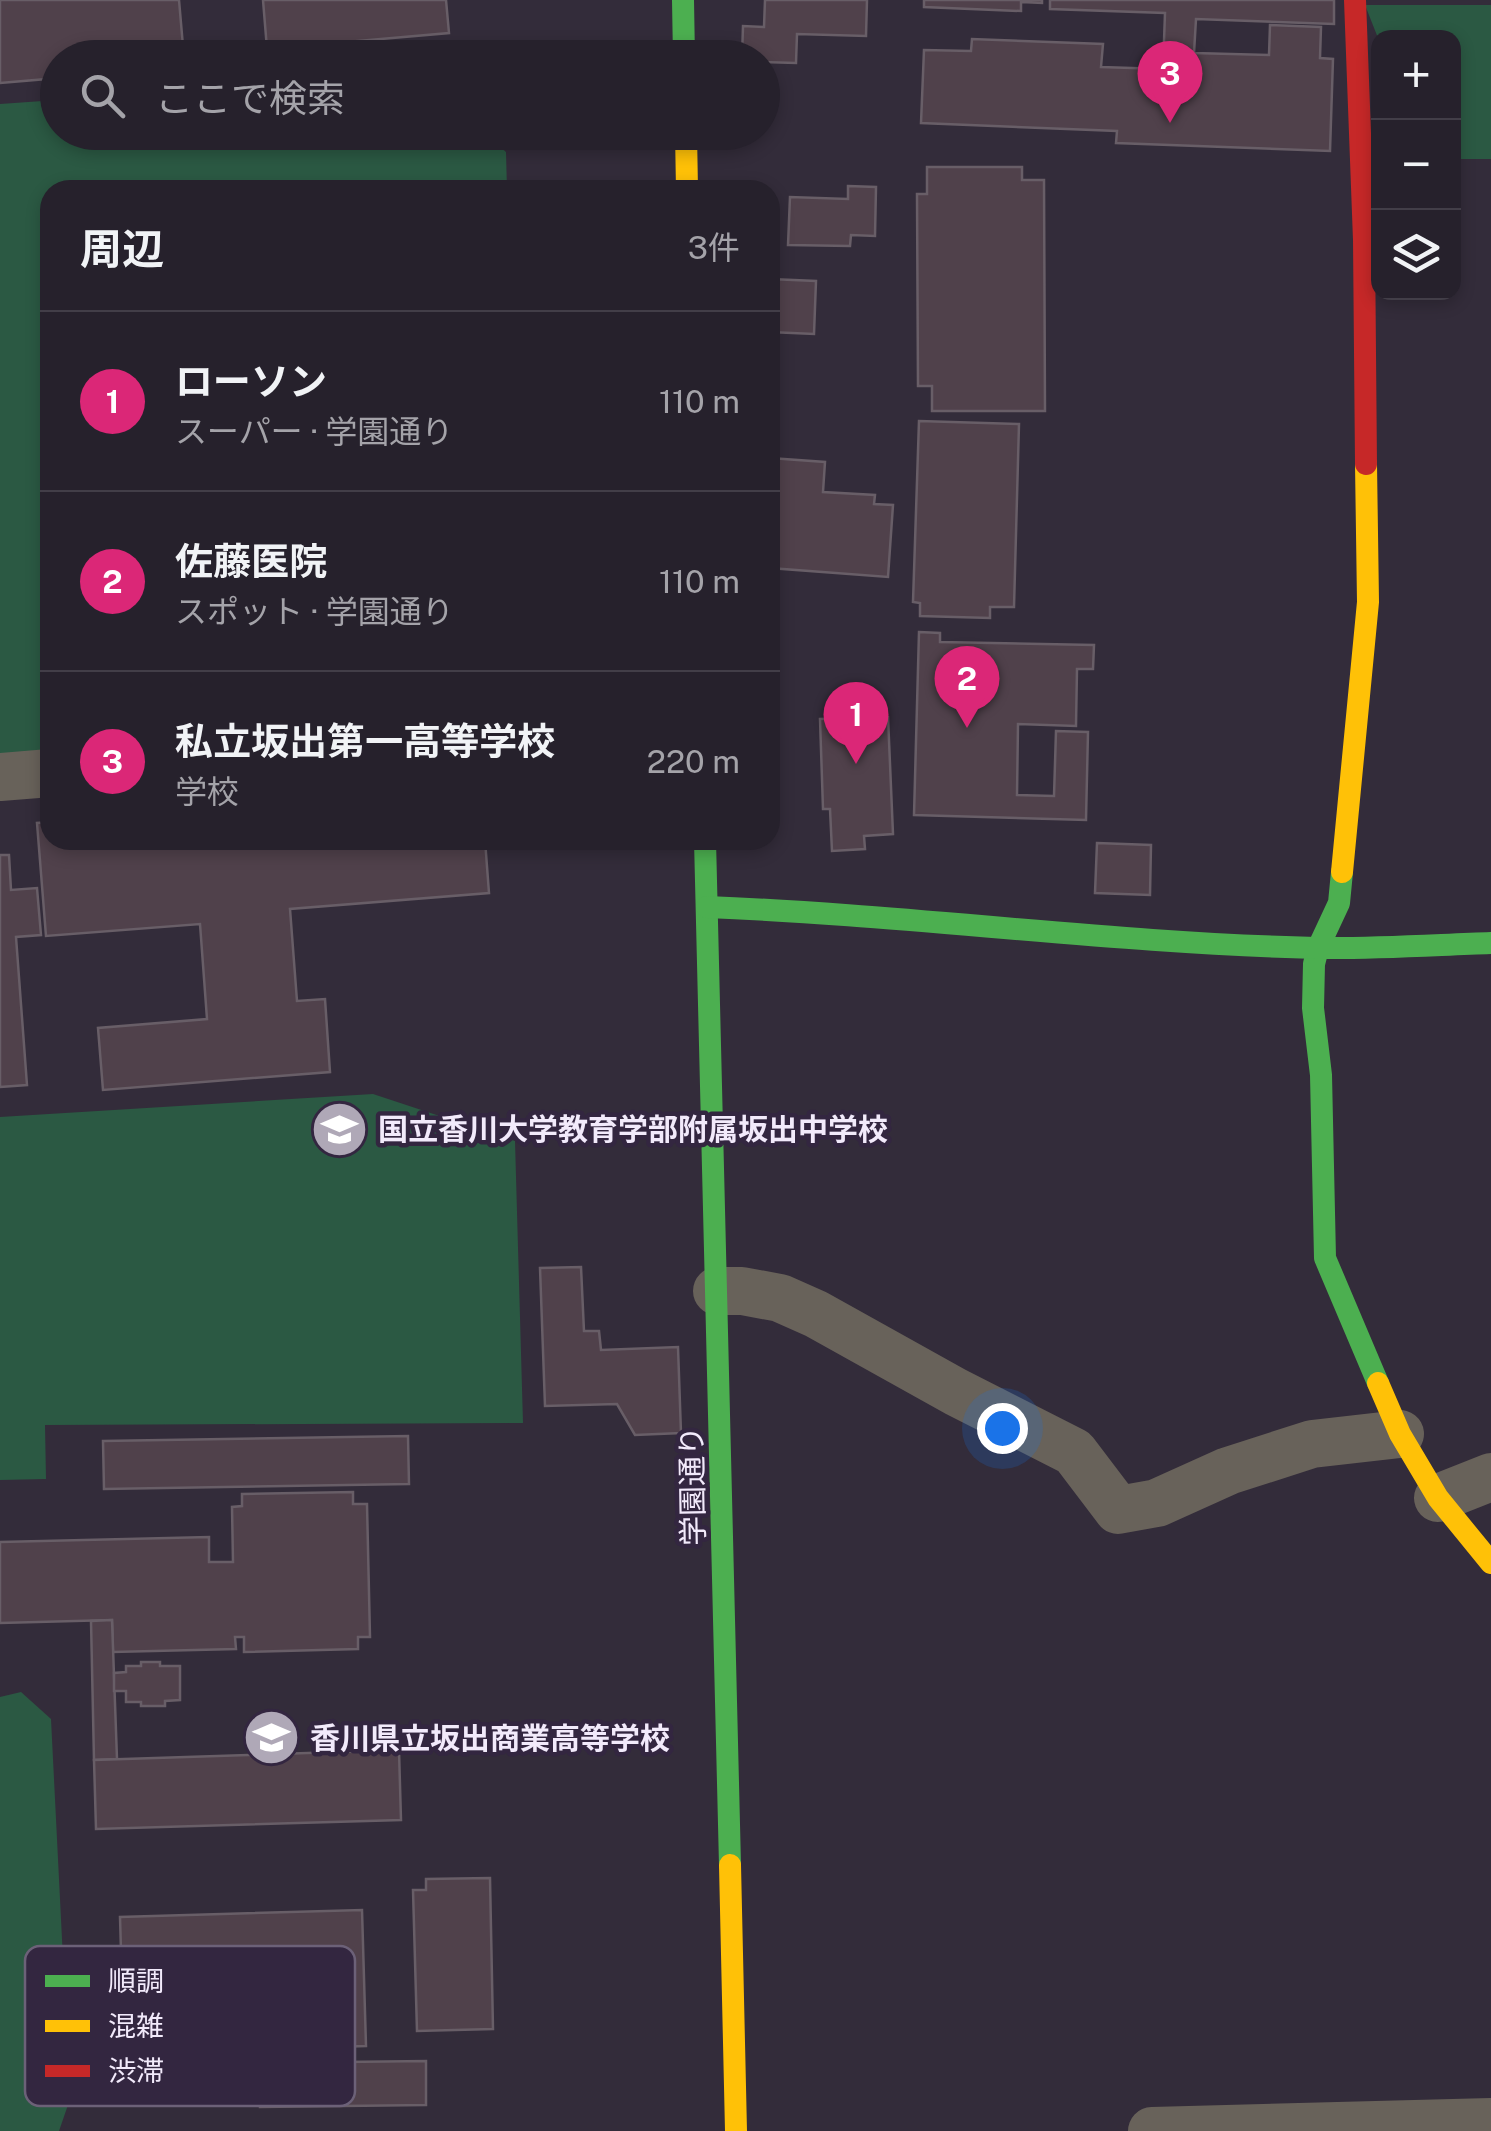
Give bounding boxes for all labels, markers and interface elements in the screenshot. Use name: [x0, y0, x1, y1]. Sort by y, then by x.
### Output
map controls: [1371, 30, 1461, 300]
button: +: [1371, 30, 1461, 120]
search box: [40, 40, 780, 150]
pin: 3: [1138, 41, 1202, 123]
icon: search: [75, 68, 130, 123]
text: ここで検索: [155, 76, 345, 121]
button: −: [1371, 120, 1461, 210]
button: layers: [1371, 210, 1461, 300]
text: 周辺: [80, 224, 164, 273]
text: 3件: [688, 229, 740, 266]
text: ローソン: [175, 359, 327, 404]
text: 1: [106, 383, 119, 420]
text: 110 m: [659, 383, 740, 420]
text: スーパー · 学園通り: [175, 413, 453, 450]
text: 佐藤医院: [175, 539, 327, 584]
text: 2: [102, 563, 123, 600]
text: 110 m: [659, 563, 740, 600]
text: スポット · 学園通り: [175, 593, 454, 630]
pin: 2: [934, 646, 1000, 728]
pin: 1: [824, 682, 888, 764]
text: 私立坂出第一高等学校: [175, 719, 555, 764]
text: 3: [102, 743, 123, 780]
text: 220 m: [647, 743, 740, 780]
text: 学校: [175, 773, 239, 810]
school or university icon: 国立香川大学教育学部附属坂出中学校: [309, 1099, 369, 1159]
place label: 国立香川大学教育学部附属坂出中学校: [378, 1111, 888, 1147]
your location: [977, 1403, 1028, 1454]
street label: 学園通り: [673, 1426, 711, 1546]
school or university icon: 香川県立坂出商業高等学校: [241, 1708, 301, 1768]
place label: 香川県立坂出商業高等学校: [310, 1720, 670, 1756]
legend: [25, 1946, 355, 2106]
text: 順調: [108, 1964, 164, 1997]
text: 混雑: [108, 2009, 164, 2042]
text: 渋滞: [108, 2054, 164, 2087]

